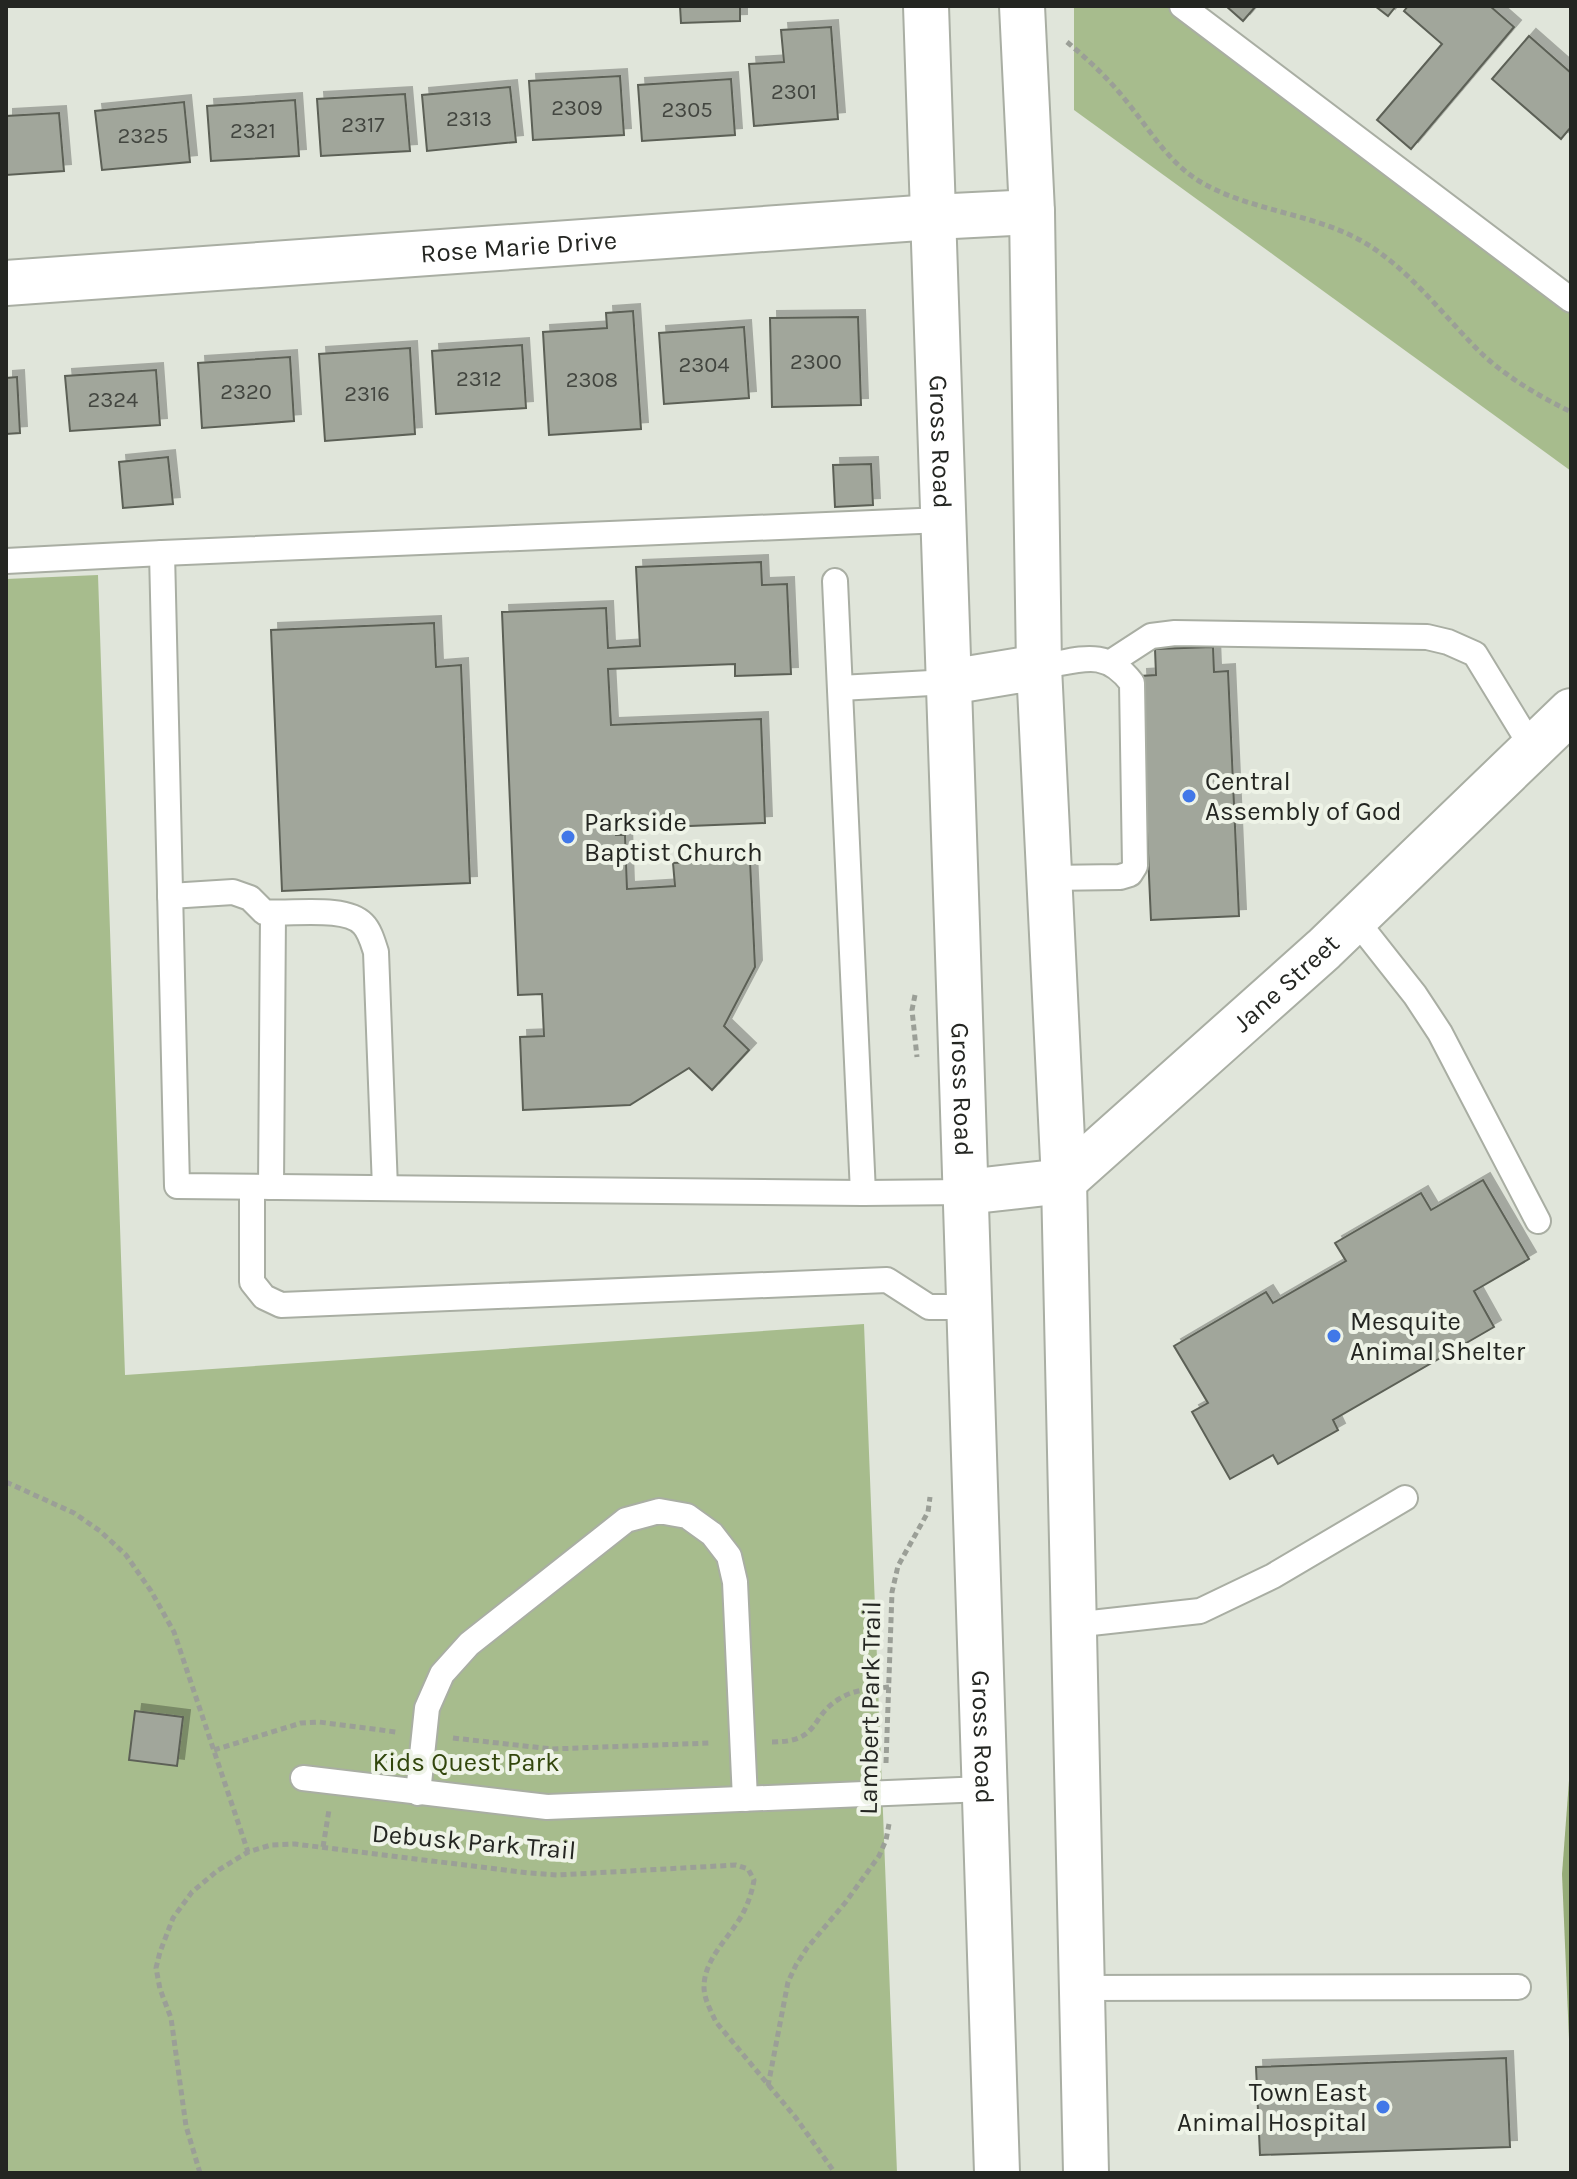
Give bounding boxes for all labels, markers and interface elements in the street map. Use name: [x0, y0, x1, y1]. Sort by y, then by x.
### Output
house number: 2301: [771, 79, 817, 105]
house number: 2309: [551, 95, 603, 121]
house number: 2305: [661, 97, 713, 123]
house number: 2313: [446, 106, 492, 132]
house number: 2317: [341, 112, 385, 138]
house number: 2321: [230, 118, 276, 144]
house number: 2325: [118, 123, 168, 149]
street label: Rose Marie Drive: [419, 224, 618, 269]
house number: 2300: [790, 349, 842, 375]
house number: 2304: [678, 352, 730, 378]
house number: 2312: [456, 366, 502, 392]
house number: 2308: [566, 367, 618, 393]
street label: Gross Road: [923, 374, 958, 509]
house number: 2320: [220, 379, 272, 405]
house number: 2316: [344, 381, 390, 407]
house number: 2324: [88, 387, 138, 413]
place label: Central Assembly of God: [1205, 766, 1402, 827]
marker: Central Assembly of God: [1180, 787, 1198, 805]
place label: Parkside Baptist Church: [584, 807, 763, 868]
marker: Parkside Baptist Church: [559, 828, 577, 846]
street label: Jane Street: [1227, 928, 1345, 1038]
street label: Gross Road: [945, 1022, 980, 1157]
place label: Mesquite Animal Shelter: [1350, 1306, 1526, 1367]
marker: Mesquite Animal Shelter: [1325, 1327, 1343, 1345]
street label: Lambert Park Trail: [853, 1601, 887, 1815]
street label: Gross Road: [965, 1670, 1001, 1804]
park label: Kids Quest Park: [372, 1747, 560, 1778]
street label: Debusk Park Trail: [371, 1818, 577, 1866]
place label: Town East Animal Hospital: [1177, 2077, 1367, 2138]
marker: Town East Animal Hospital: [1374, 2098, 1392, 2116]

